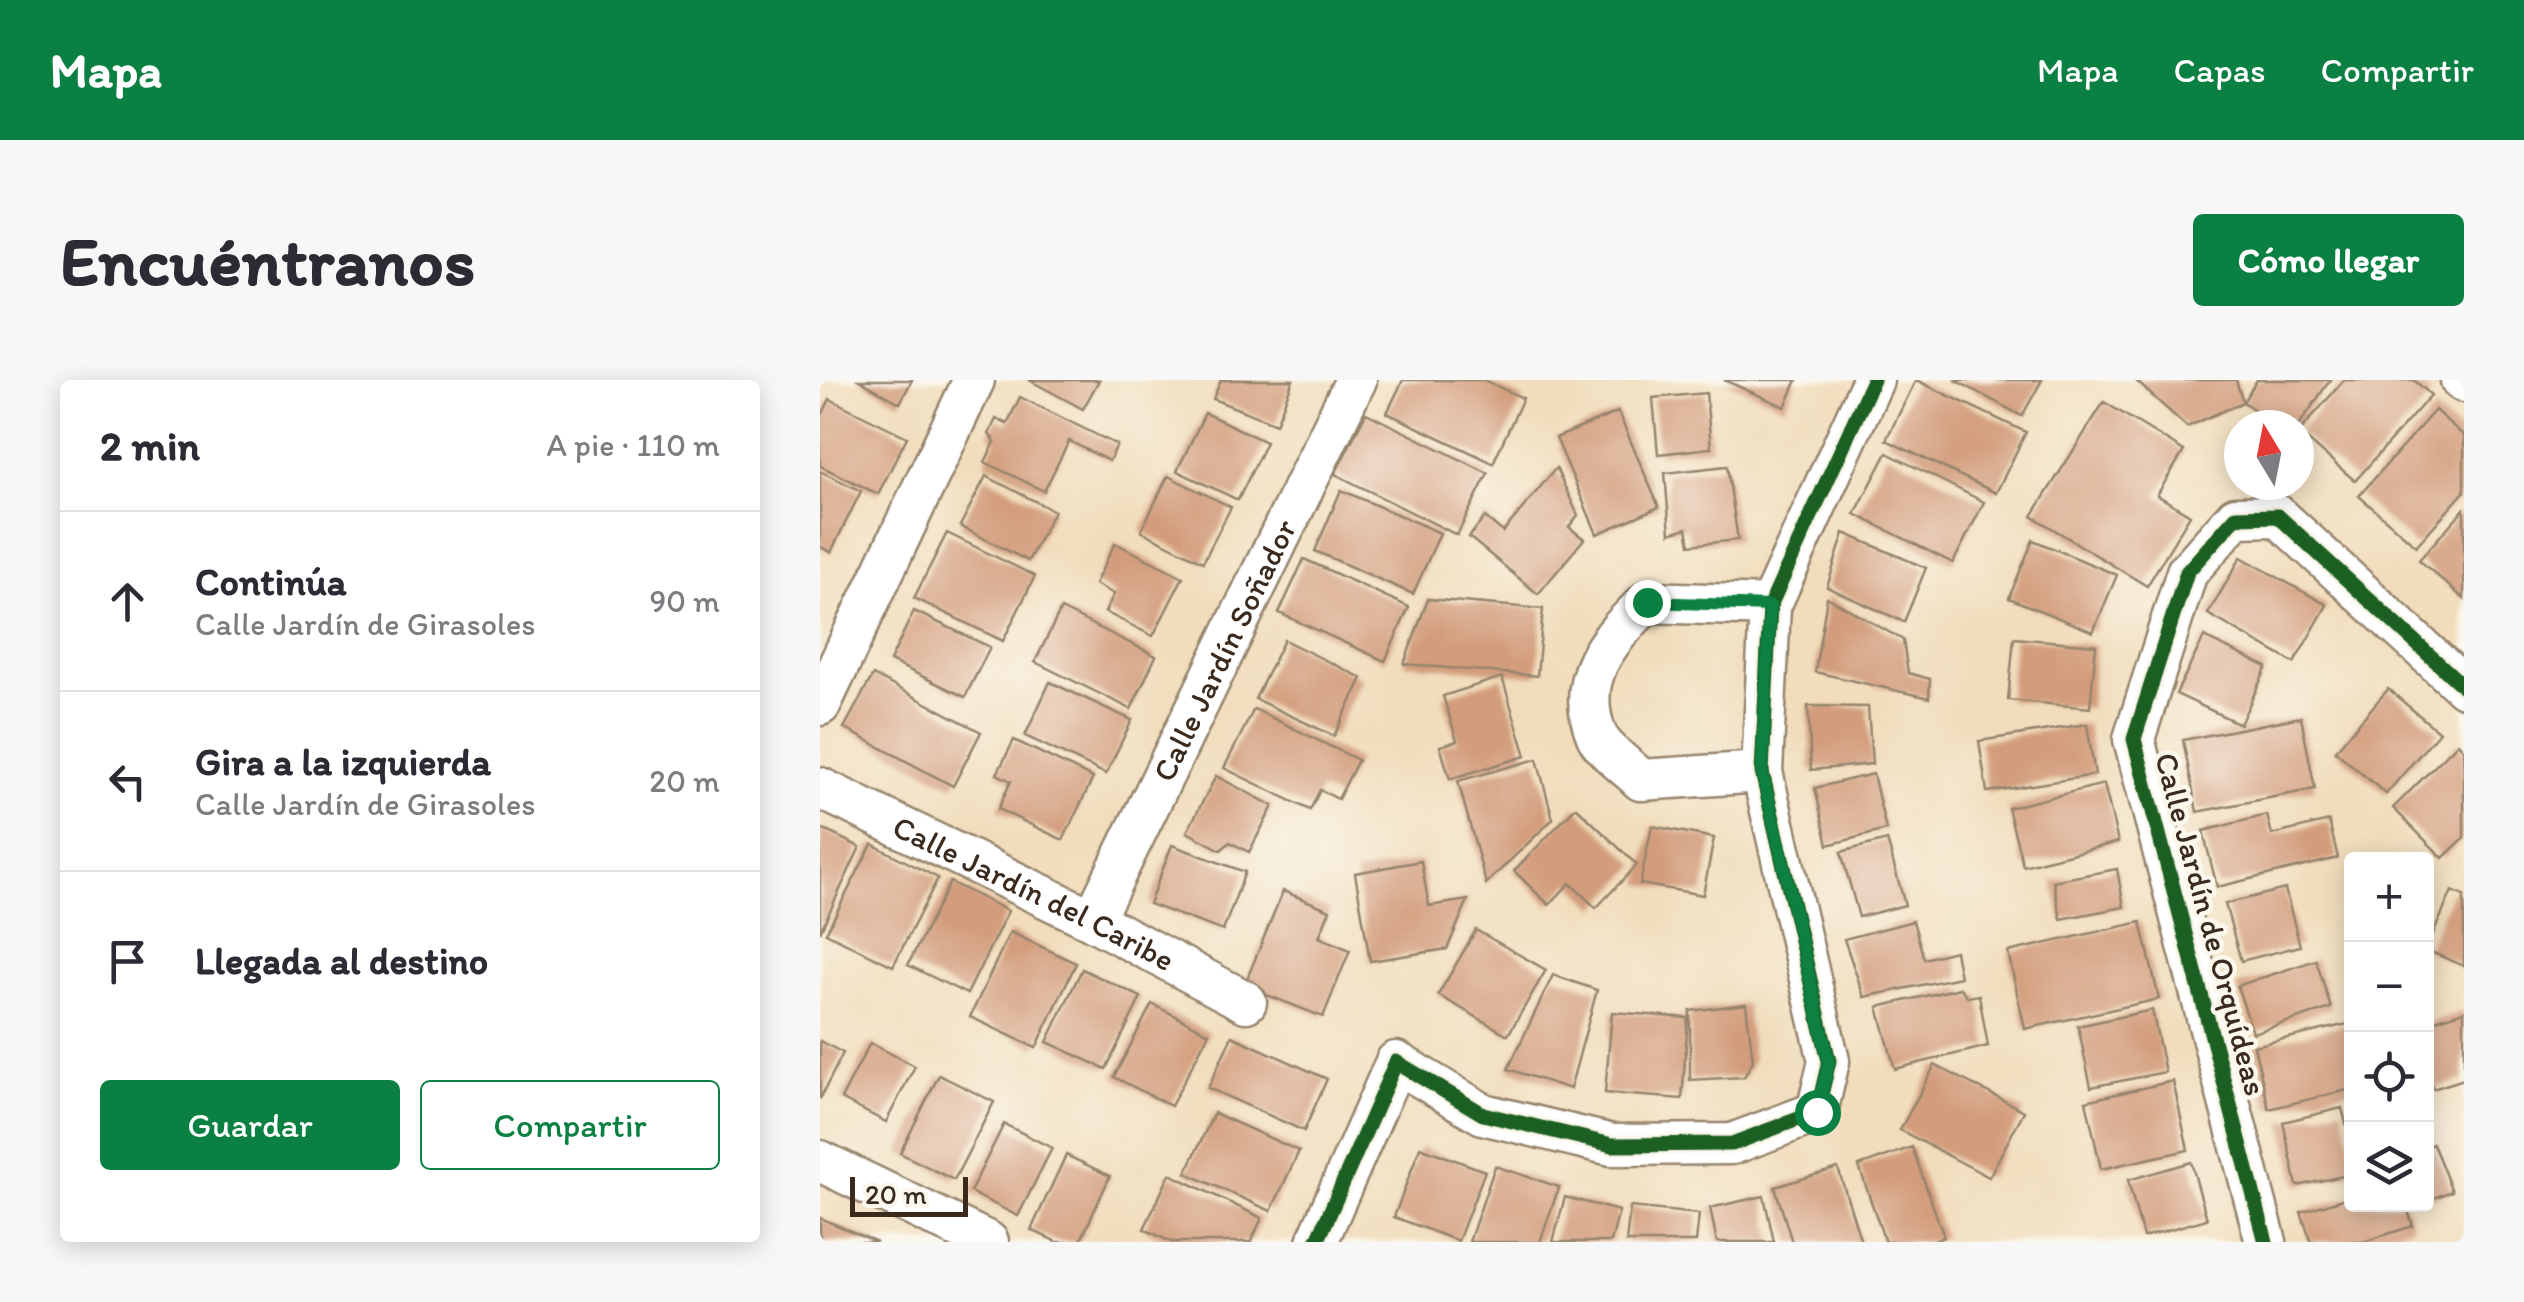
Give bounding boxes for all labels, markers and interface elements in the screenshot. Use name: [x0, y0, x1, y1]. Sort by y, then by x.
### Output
text: Mapa: [50, 41, 162, 99]
text: Mapa: [2037, 49, 2118, 91]
text: Capas: [2173, 49, 2266, 91]
text: Compartir: [2321, 49, 2474, 91]
button: Cómo llegar: [2193, 214, 2464, 306]
text: Encuéntranos: [60, 218, 475, 303]
north arrow: [2224, 410, 2314, 500]
text: 2 min: [100, 420, 200, 471]
text: A pie · 110 m: [546, 426, 720, 464]
street label: Calle Jardín Soñador: [1145, 513, 1304, 787]
text: Continúa: [195, 559, 347, 605]
icon: ahead: [100, 574, 155, 629]
route end: [1625, 580, 1671, 626]
text: 90 m: [649, 582, 720, 620]
text: Calle Jardín de Girasoles: [195, 605, 536, 643]
text: Gira a la izquierda: [195, 739, 491, 785]
street label: Calle Jardín de Orquídeas: [2147, 748, 2275, 1100]
icon: left: [100, 754, 155, 809]
text: 20 m: [649, 762, 720, 800]
text: Calle Jardín de Girasoles: [195, 785, 536, 823]
street label: Calle Jardín del Caribe: [887, 807, 1181, 979]
map controls: [2344, 852, 2434, 1212]
button: +: [2344, 852, 2434, 942]
icon: arrive: [100, 934, 155, 989]
text: Llegada al destino: [195, 938, 488, 984]
button: −: [2344, 942, 2434, 1032]
button: locate: [2344, 1032, 2434, 1122]
button: Guardar: [100, 1080, 400, 1170]
button: Compartir: [420, 1080, 720, 1170]
route start: [1795, 1090, 1841, 1136]
button: layers: [2344, 1122, 2434, 1212]
scale bar: [850, 1172, 968, 1216]
text: 20 m: [865, 1177, 927, 1211]

